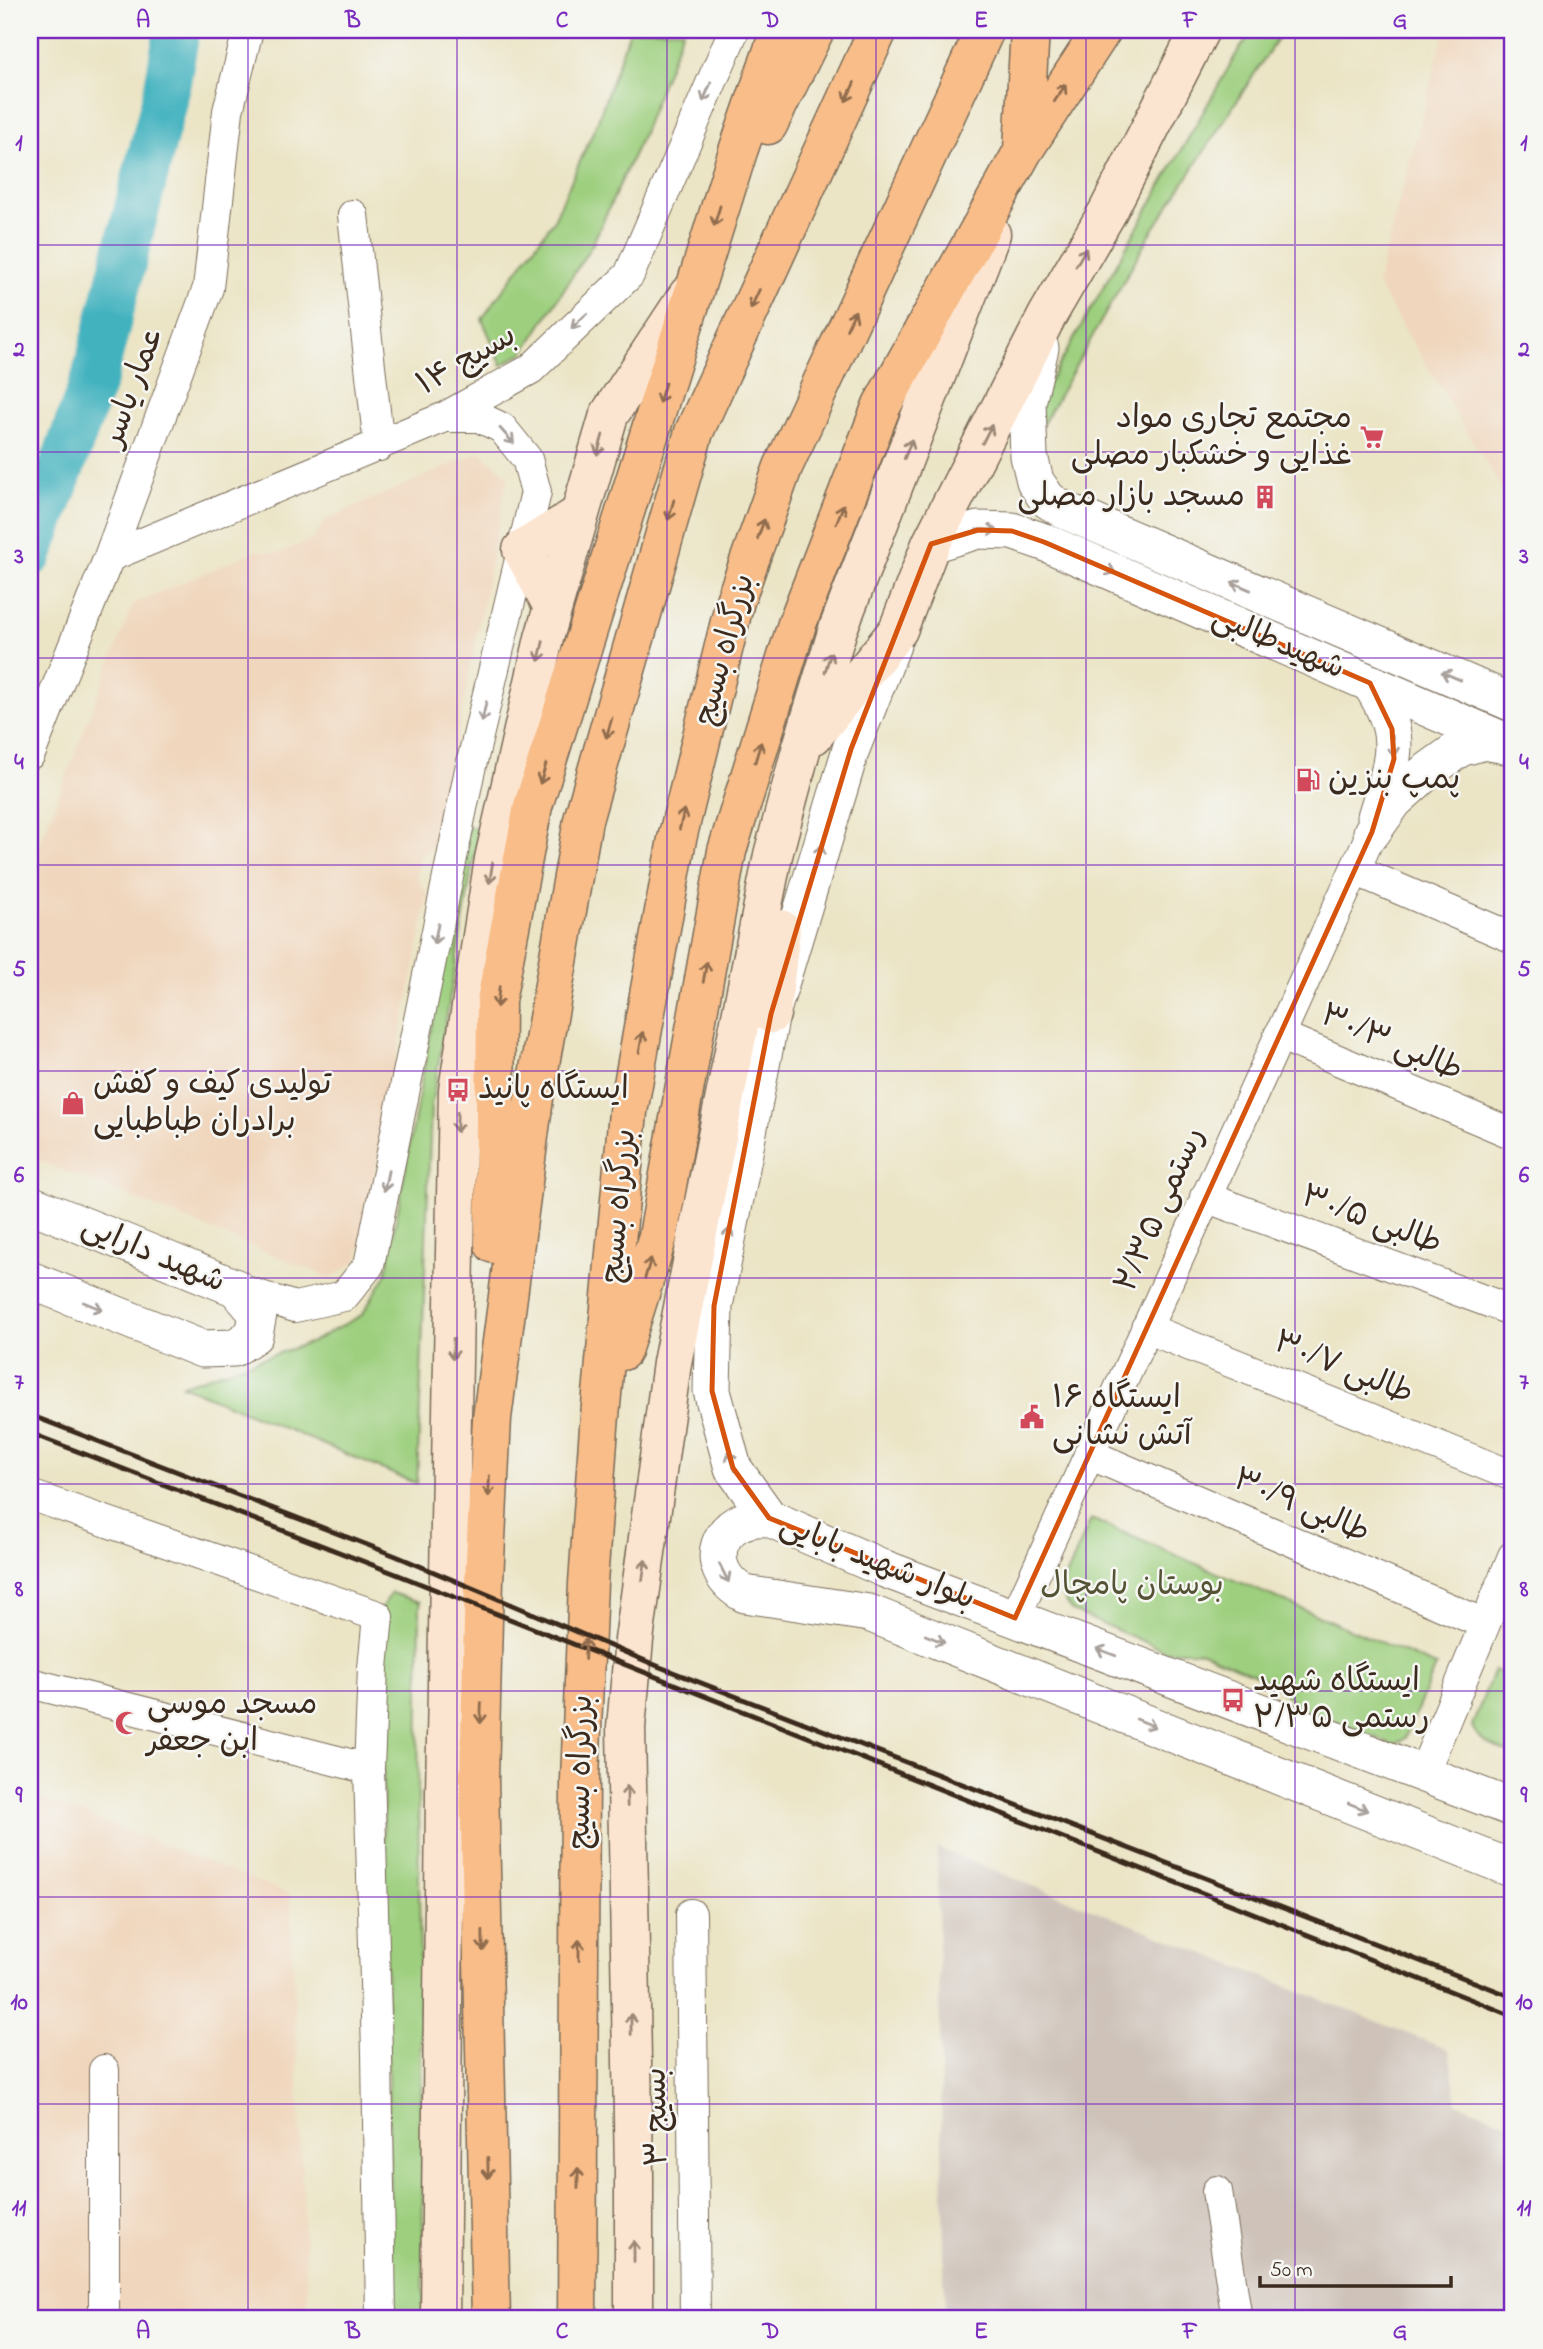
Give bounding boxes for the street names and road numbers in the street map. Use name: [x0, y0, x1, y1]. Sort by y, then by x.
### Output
street label: بسیج ۱۴: [408, 313, 526, 409]
street label: عمار یاسر: [89, 320, 177, 457]
street label: بزرگراه بسیج: [683, 569, 769, 731]
street label: شهیدطالبی: [1204, 595, 1352, 693]
street label: طالبی ۳۰/۳: [1312, 993, 1470, 1095]
street label: رستمی ۲/۳۵: [1104, 1120, 1218, 1300]
street label: بزرگراه بسیج: [590, 1127, 650, 1285]
street label: طالبی ۳۰/۵: [1294, 1174, 1448, 1268]
street label: شهید دارایی: [74, 1204, 232, 1306]
street label: طالبی ۳۰/۷: [1266, 1320, 1420, 1418]
street label: طالبی ۳۰/۹: [1225, 1457, 1377, 1557]
street label: بلوار شهید بابایی: [772, 1502, 982, 1624]
street label: بزرگراه بسیج: [557, 1694, 607, 1850]
street label: بسیج ۳: [634, 2067, 682, 2167]

